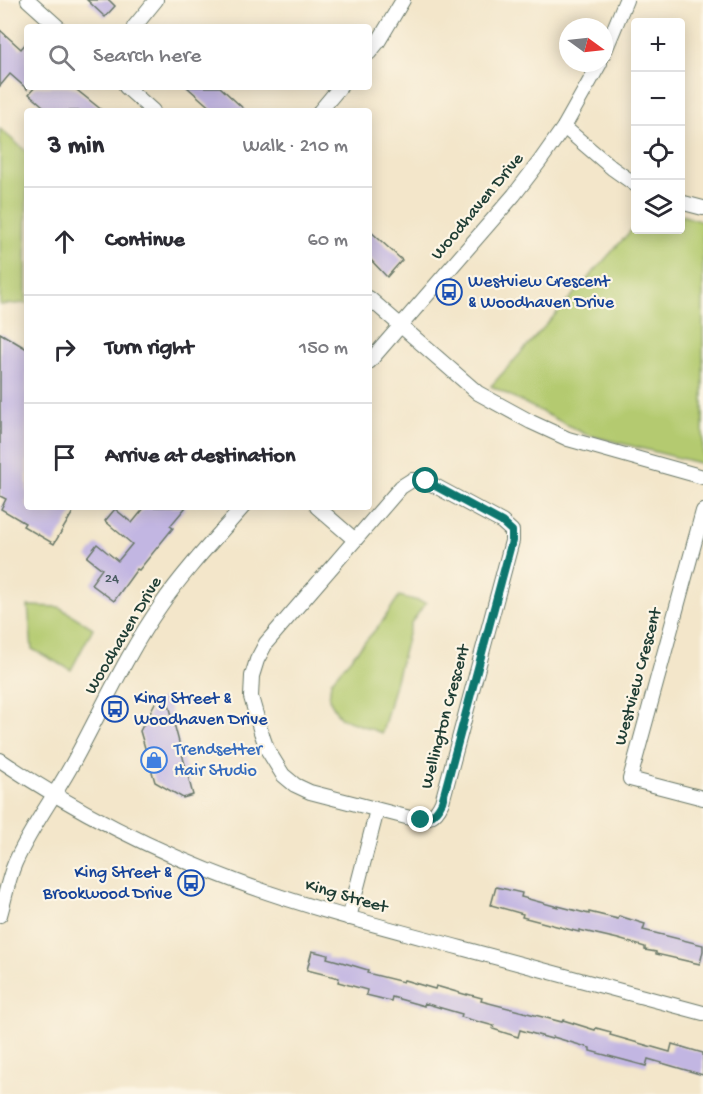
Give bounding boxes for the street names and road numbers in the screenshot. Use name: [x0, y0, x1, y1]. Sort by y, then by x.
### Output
street label: Woodhaven Drive: [427, 149, 529, 265]
street label: Woodhaven Drive: [81, 573, 168, 699]
street label: Westview Crescent: [611, 604, 668, 748]
street label: Wellington Crescent: [417, 641, 476, 791]
street label: King Street: [302, 875, 391, 919]

